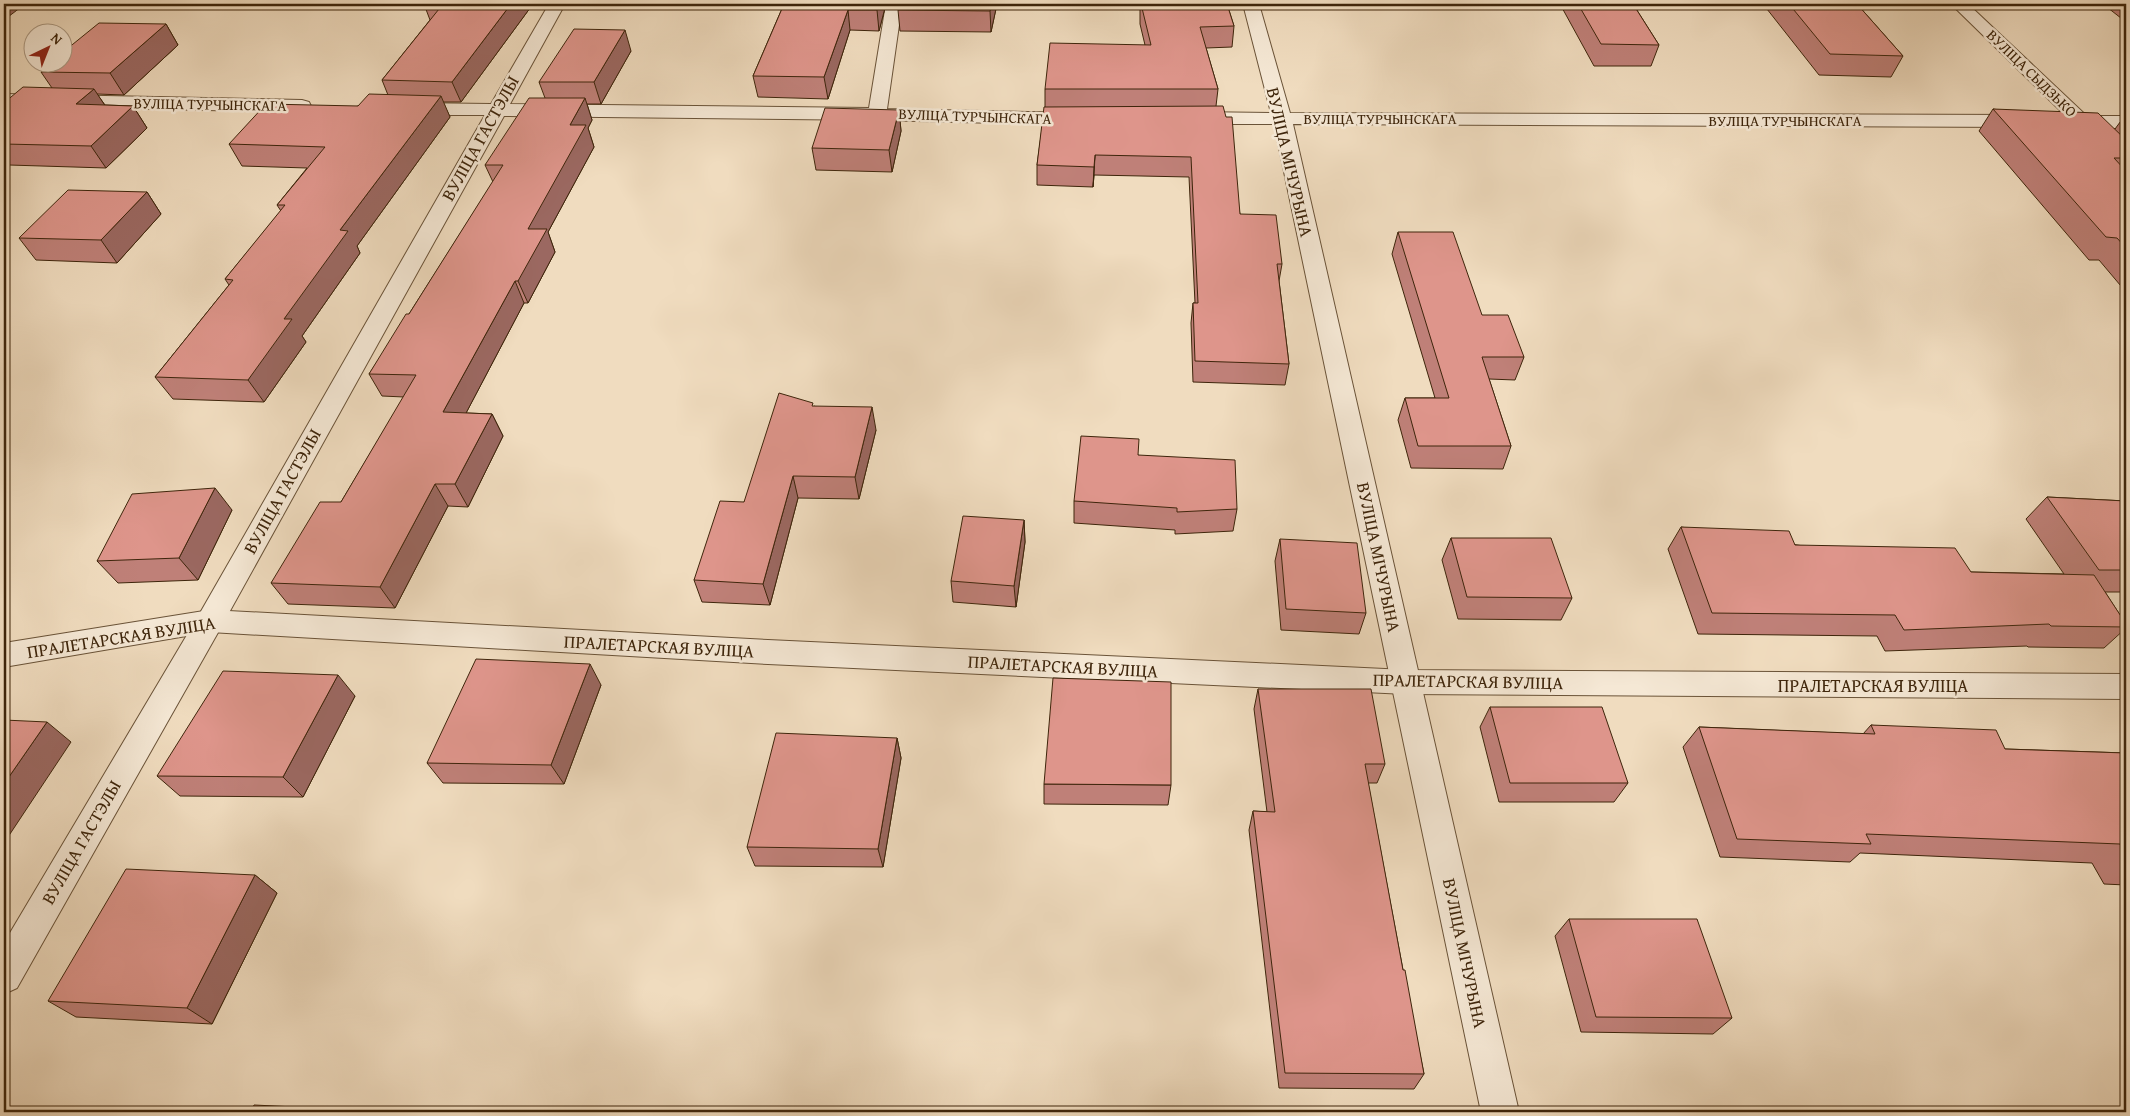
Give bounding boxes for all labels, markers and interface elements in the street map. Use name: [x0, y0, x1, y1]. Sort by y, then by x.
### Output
north arrow: [22, 22, 72, 72]
street label: ВУЛІЦА СЫДЗЬКО: [1982, 25, 2082, 121]
text: N: [47, 28, 68, 49]
street label: ВУЛІЦА ГАСТЭЛЫ: [434, 70, 526, 206]
street label: ВУЛІЦА МІЧУРЫНА: [1260, 85, 1320, 240]
street label: ВУЛІЦА ТУРЧЫНСКАГА: [133, 92, 287, 116]
street label: ВУЛІЦА ТУРЧЫНСКАГА: [898, 103, 1052, 129]
street label: ВУЛІЦА ТУРЧЫНСКАГА: [1303, 108, 1457, 129]
street label: ВУЛІЦА ТУРЧЫНСКАГА: [1708, 110, 1862, 131]
street label: ВУЛІЦА ГАСТЭЛЫ: [236, 423, 328, 559]
street label: ВУЛІЦА МІЧУРЫНА: [1350, 480, 1408, 635]
street label: ПРАЛЕТАРСКАЯ ВУЛІЦА: [25, 609, 217, 665]
street label: ПРАЛЕТАРСКАЯ ВУЛІЦА: [563, 628, 755, 664]
street label: ПРАЛЕТАРСКАЯ ВУЛІЦА: [967, 648, 1159, 684]
street label: ПРАЛЕТАРСКАЯ ВУЛІЦА: [1373, 666, 1563, 696]
street label: ПРАЛЕТАРСКАЯ ВУЛІЦА: [1778, 672, 1968, 699]
street label: ВУЛІЦА ГАСТЭЛЫ: [34, 775, 128, 909]
street label: ВУЛІЦА МІЧУРЫНА: [1436, 876, 1494, 1031]

